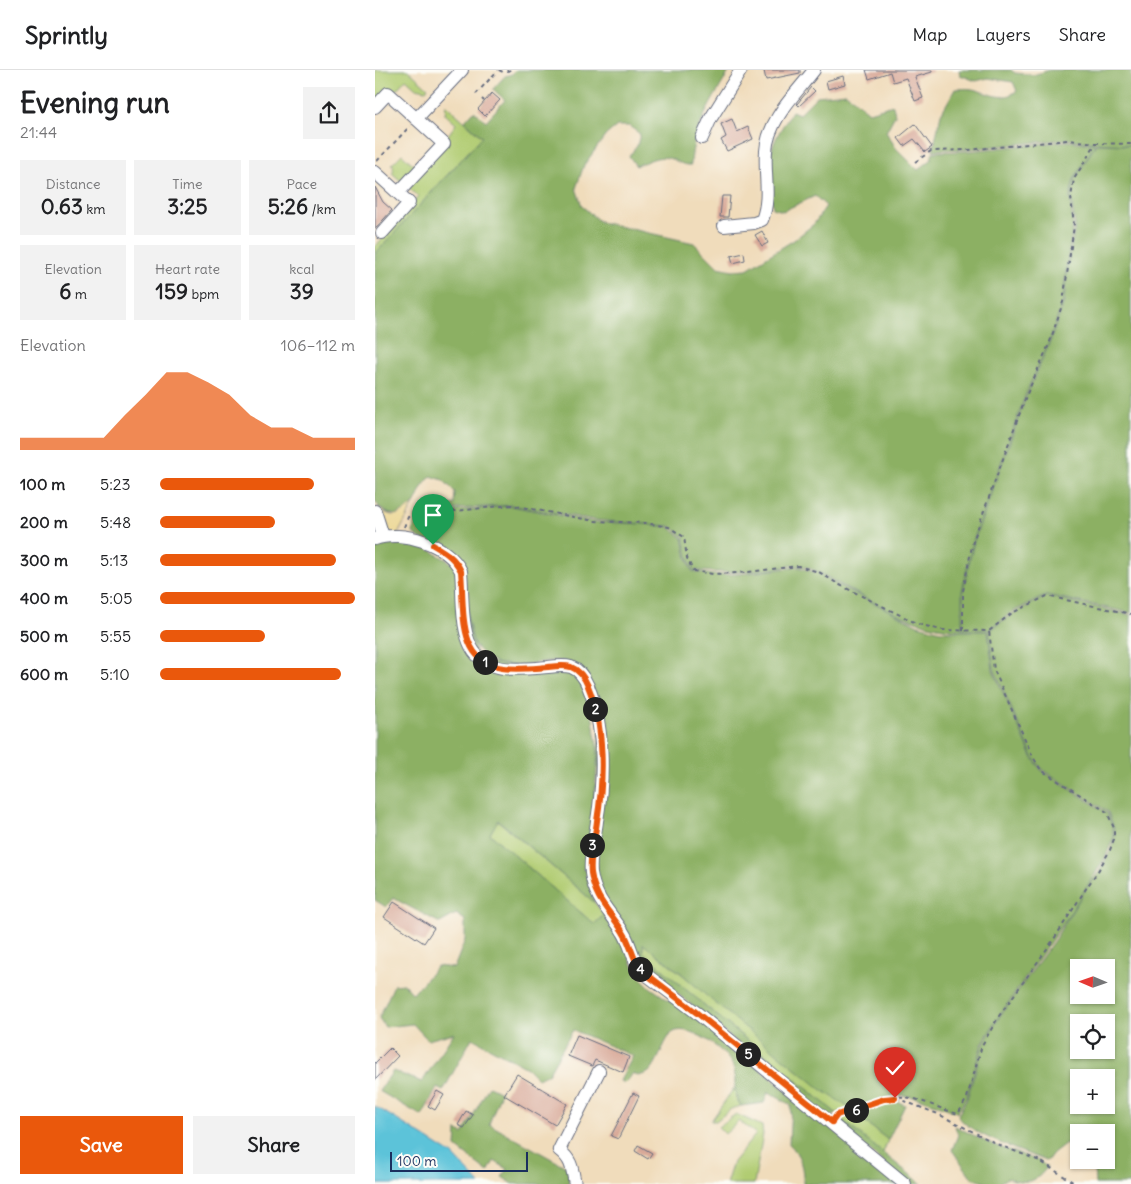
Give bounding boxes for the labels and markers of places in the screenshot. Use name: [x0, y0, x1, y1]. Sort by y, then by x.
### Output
pin: [412, 494, 454, 545]
pin: 1: [473, 650, 497, 674]
pin: 2: [583, 696, 607, 722]
pin: 3: [579, 832, 605, 858]
pin: 4: [627, 956, 653, 982]
pin: 5: [735, 1042, 761, 1066]
pin: [874, 1047, 916, 1098]
pin: 6: [843, 1098, 869, 1122]

